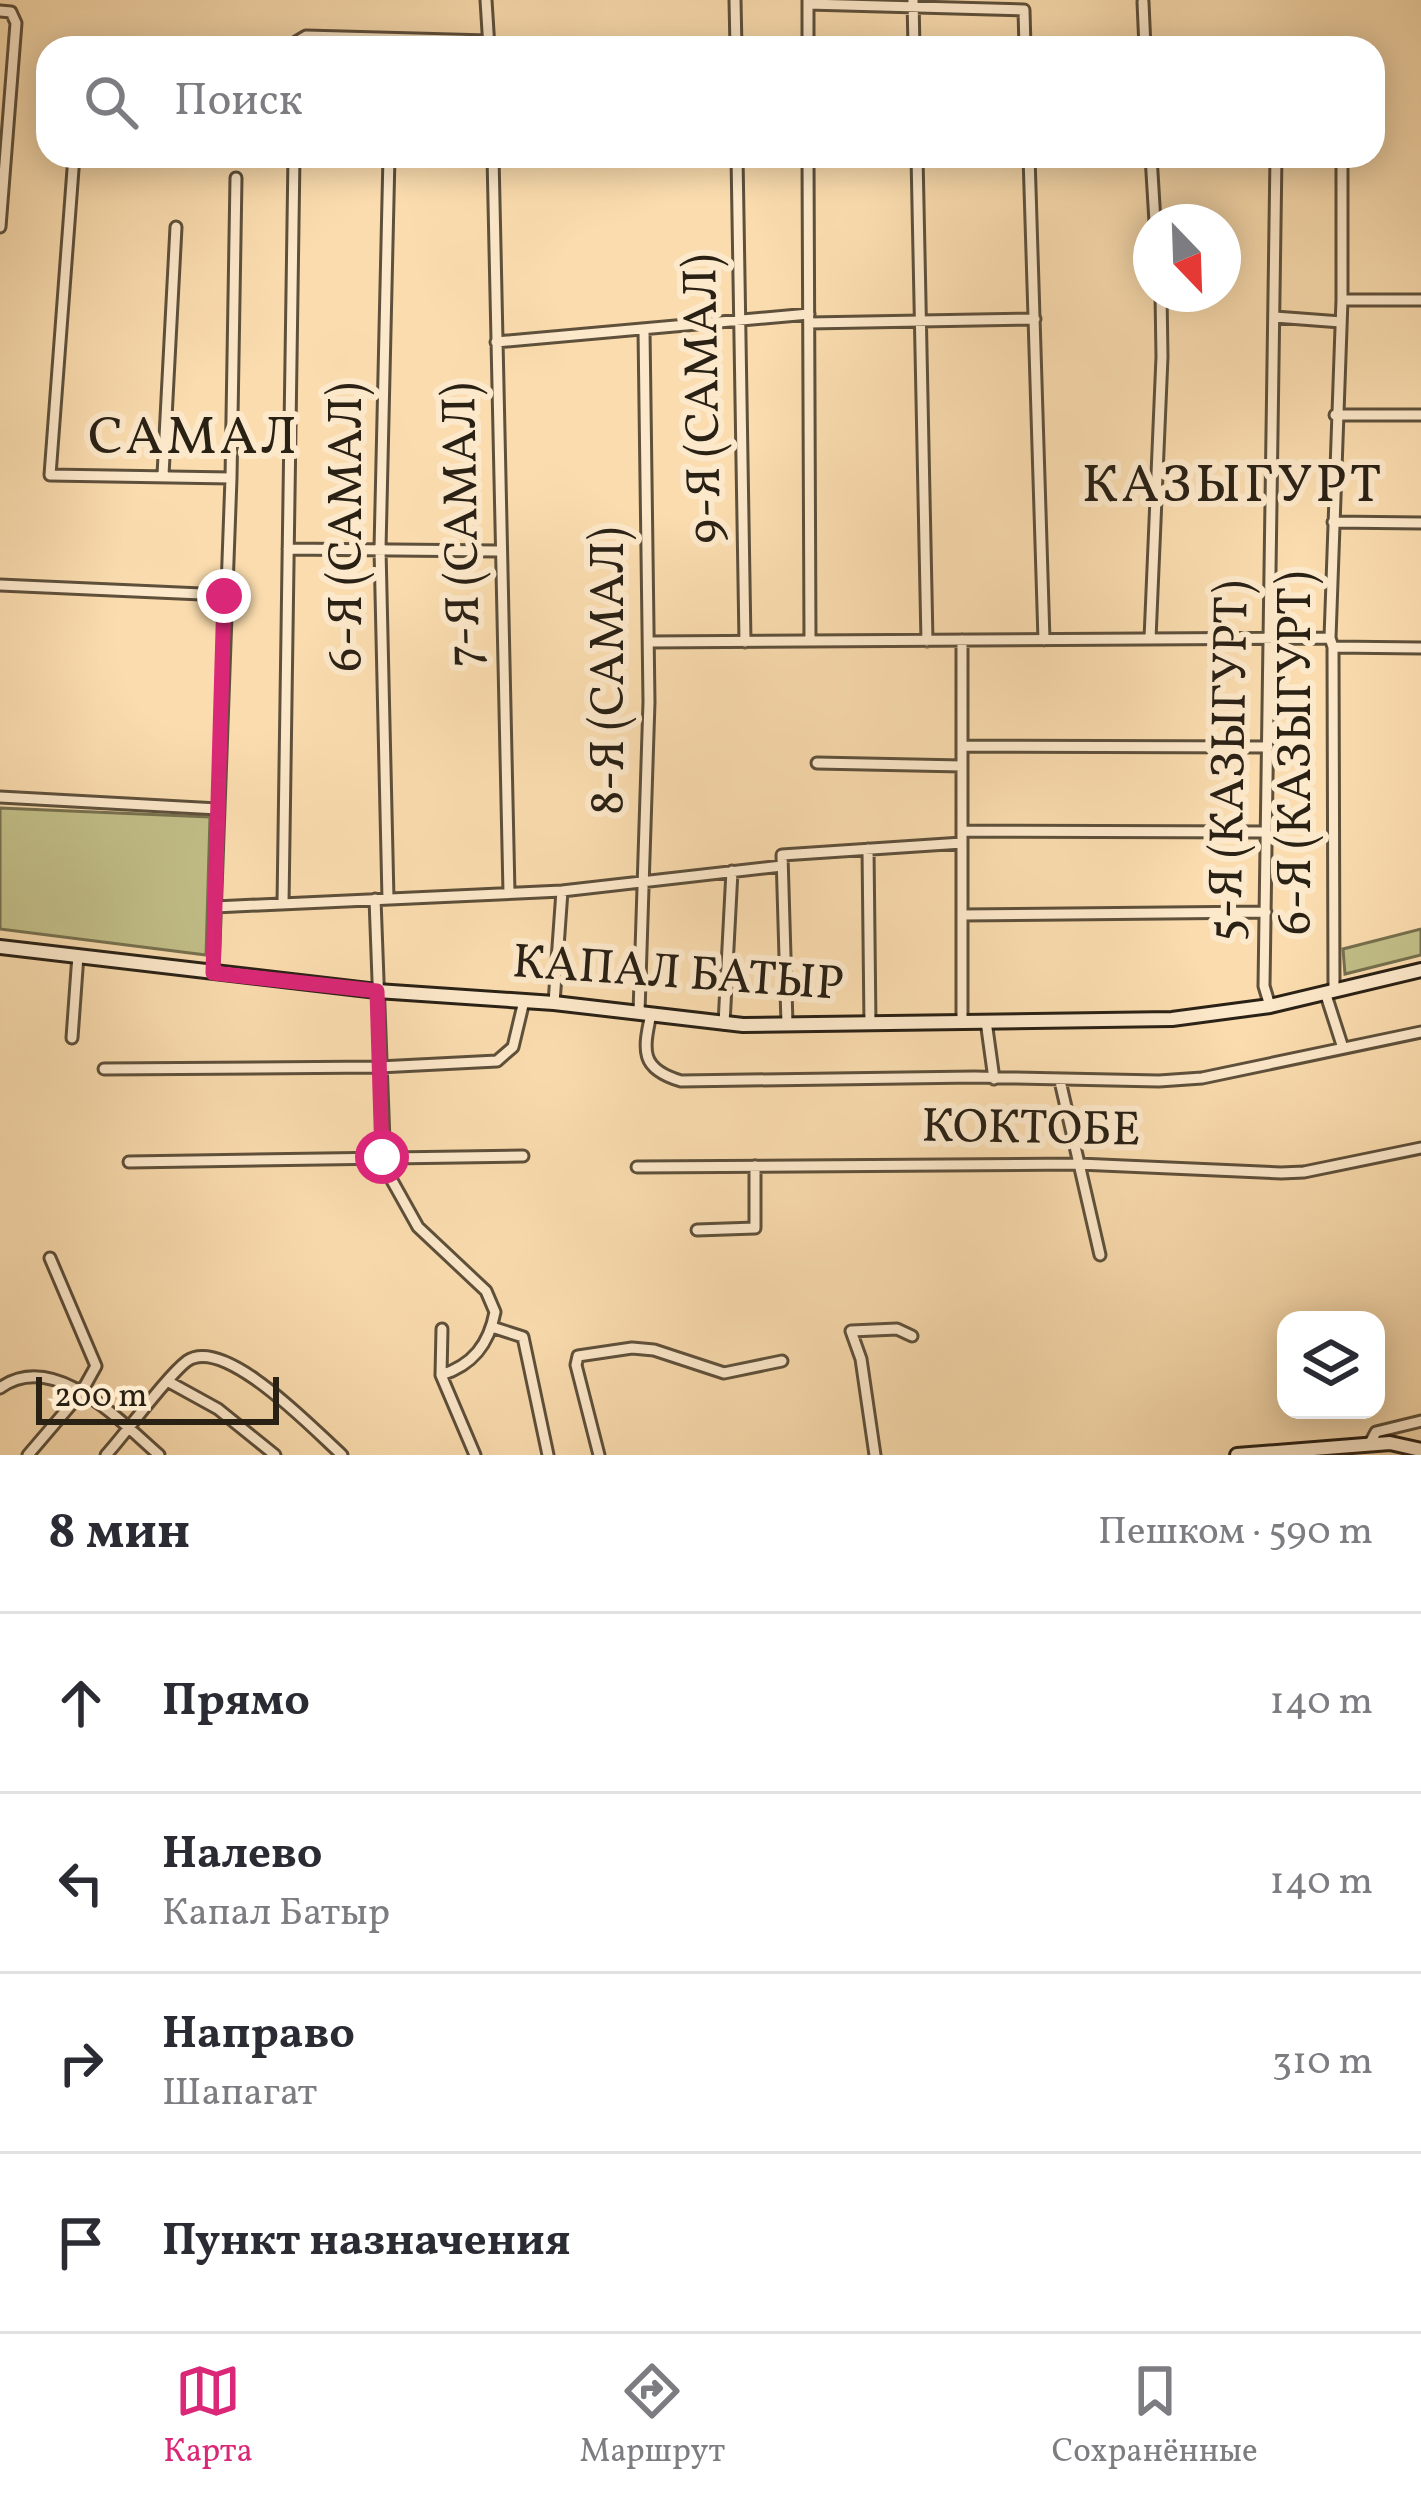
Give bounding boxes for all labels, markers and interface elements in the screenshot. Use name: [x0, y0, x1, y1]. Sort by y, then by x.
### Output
search box: [36, 36, 1385, 168]
icon: search: [78, 69, 144, 135]
text: Поиск: [174, 71, 303, 134]
north arrow: [1133, 204, 1241, 312]
street label: 9-Я (САМАЛ): [669, 253, 741, 545]
street label: 6-Я (САМАЛ): [315, 382, 382, 672]
street label: 7-Я (САМАЛ): [428, 382, 500, 668]
district label: САМАЛ: [88, 402, 300, 477]
district label: КАЗЫГУРТ: [1082, 450, 1384, 525]
street label: 8-Я (САМАЛ): [577, 527, 644, 815]
route end: [197, 569, 251, 623]
street label: 6-Я (КАЗЫГУРТ): [1264, 571, 1331, 935]
street label: 5-Я (КАЗЫГУРТ): [1194, 580, 1268, 942]
street label: КАПАЛ БАТЫР: [510, 930, 846, 1020]
street label: КОКТОБЕ: [921, 1095, 1141, 1165]
route start: [355, 1130, 409, 1184]
map controls: [1277, 1311, 1385, 1419]
button: layers: [1277, 1311, 1385, 1419]
scale bar: [36, 1371, 279, 1424]
text: 200 m: [54, 1375, 148, 1421]
text: 8 мин: [48, 1498, 190, 1569]
text: Пешком · 590 m: [1098, 1506, 1373, 1560]
icon: ahead: [48, 1670, 114, 1736]
text: Прямо: [162, 1671, 310, 1734]
text: 140 m: [1270, 1676, 1373, 1730]
text: Налево: [162, 1824, 323, 1887]
icon: left: [48, 1850, 114, 1916]
text: 140 m: [1270, 1856, 1373, 1910]
text: Капал Батыр: [162, 1887, 390, 1941]
text: Направо: [162, 2004, 355, 2067]
icon: right: [48, 2030, 114, 2096]
text: 310 m: [1272, 2036, 1373, 2090]
text: Шапагат: [162, 2067, 317, 2121]
icon: arrive: [48, 2210, 114, 2276]
text: Пункт назначения: [162, 2211, 571, 2274]
tab: Карта: [163, 2358, 253, 2476]
tab: Маршрут: [580, 2358, 725, 2476]
tab: Сохранённые: [1052, 2358, 1258, 2476]

